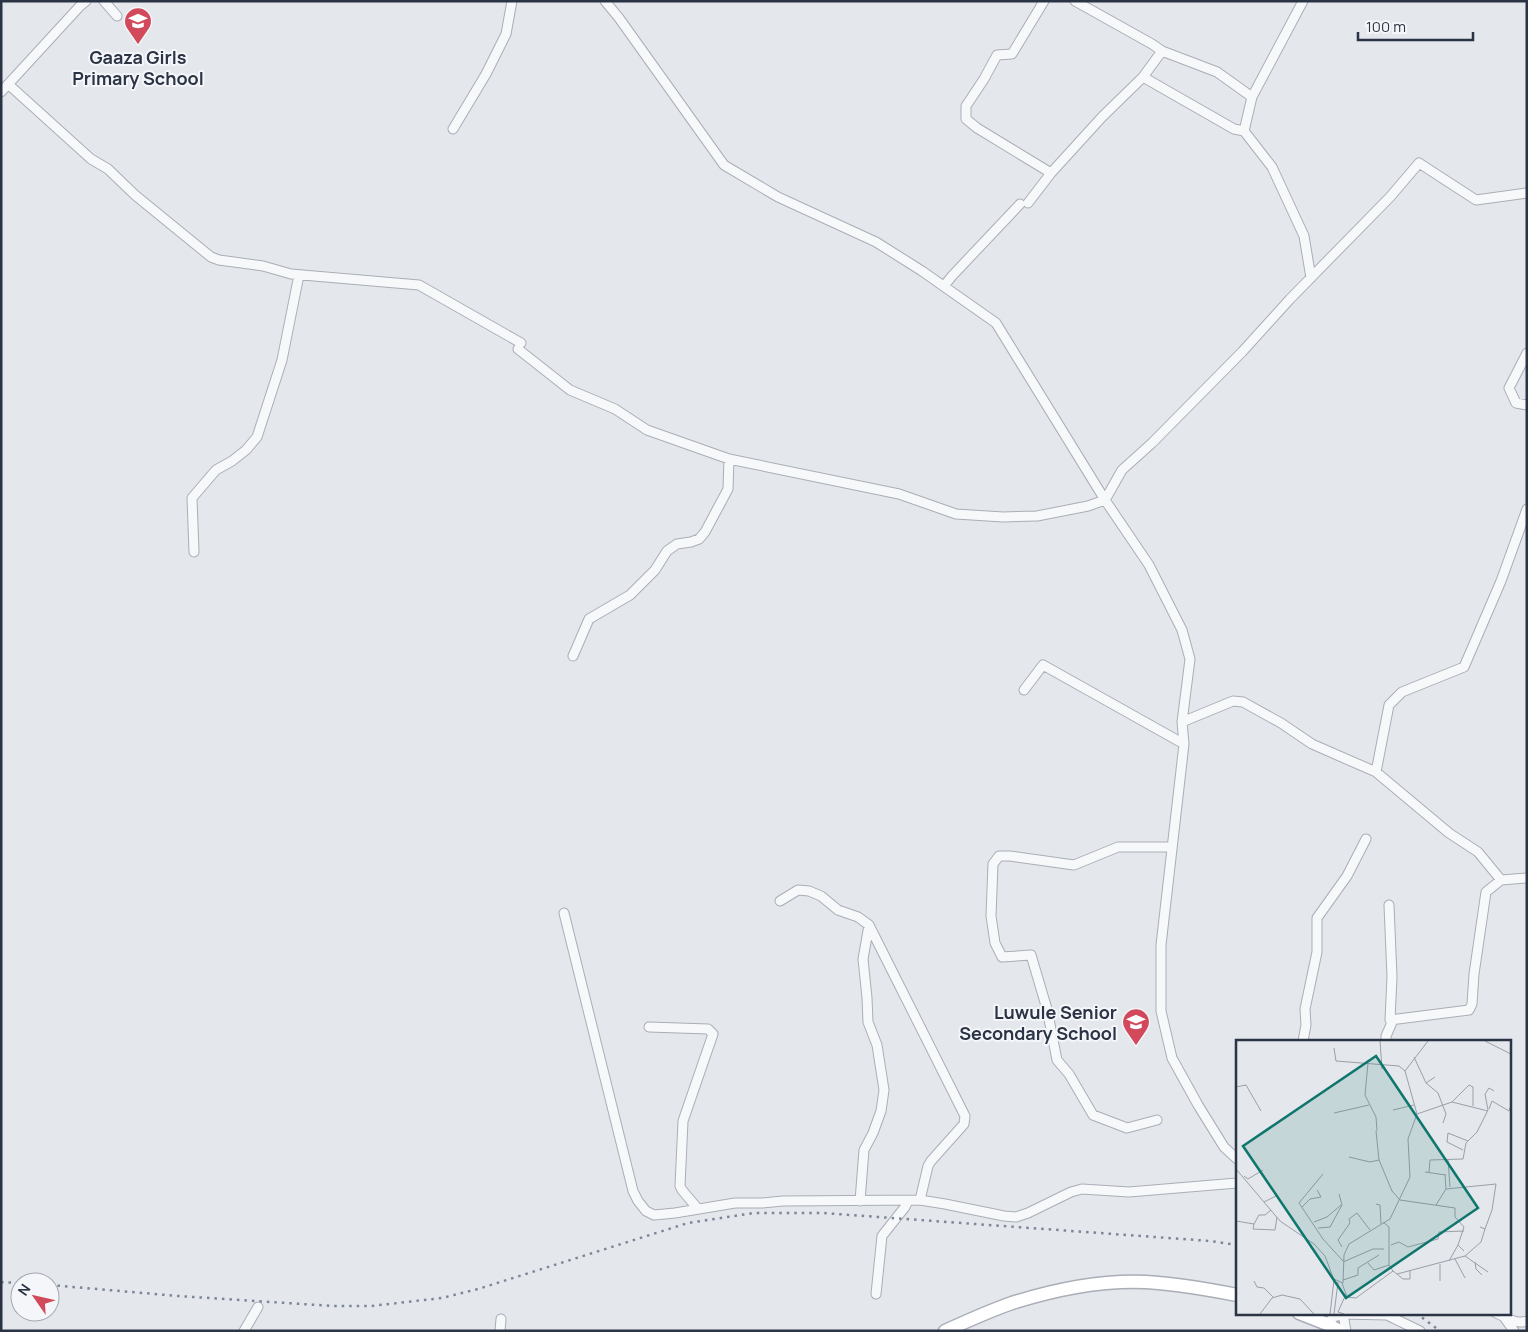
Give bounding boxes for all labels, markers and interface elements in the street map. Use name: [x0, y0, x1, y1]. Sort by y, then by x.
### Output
school or university icon: Gaaza Girls Primary School: [123, 6, 153, 45]
scale bar: [1358, 10, 1473, 42]
text: 100 m: [1366, 16, 1406, 37]
place label: Gaaza Girls Primary School: [72, 45, 204, 90]
place label: Luwule Senior Secondary School: [959, 1000, 1117, 1045]
school or university icon: Luwule Senior Secondary School: [1121, 1007, 1151, 1046]
inset map: [1236, 1040, 1510, 1314]
north arrow: [10, 1272, 60, 1322]
text: N: [13, 1280, 34, 1299]

